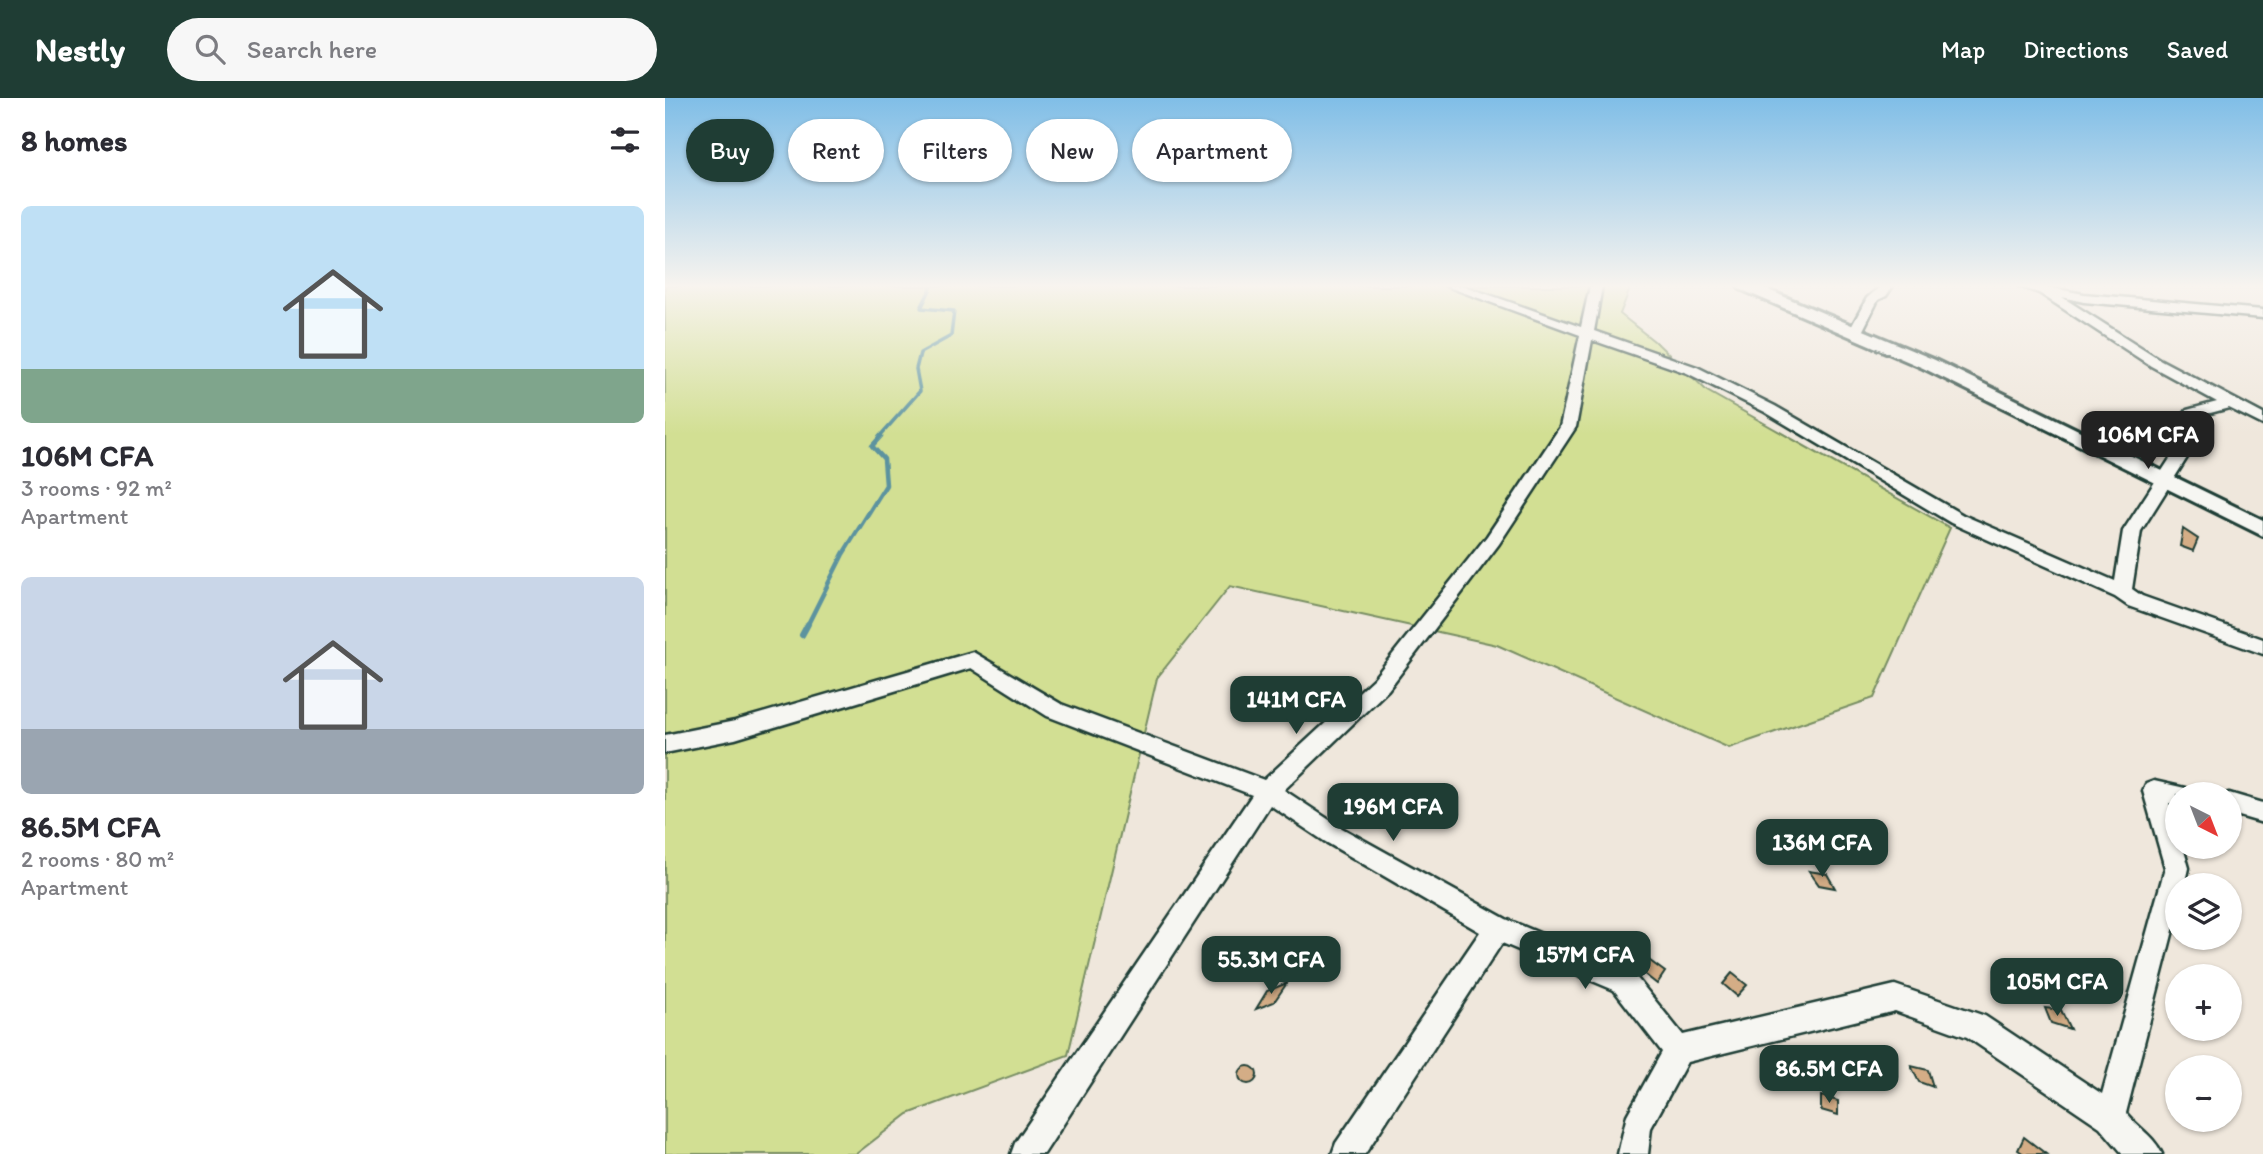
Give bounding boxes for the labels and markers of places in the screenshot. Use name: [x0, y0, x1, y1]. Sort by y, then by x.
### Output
pin: 106M CFA: [2076, 412, 2220, 471]
pin: 141M CFA: [1224, 676, 1368, 736]
pin: 196M CFA: [1321, 784, 1465, 843]
pin: 136M CFA: [1750, 820, 1894, 879]
pin: 157M CFA: [1513, 932, 1657, 991]
pin: 55.3M CFA: [1191, 936, 1351, 996]
pin: 105M CFA: [1985, 958, 2129, 1018]
pin: 86.5M CFA: [1749, 1046, 1909, 1105]

